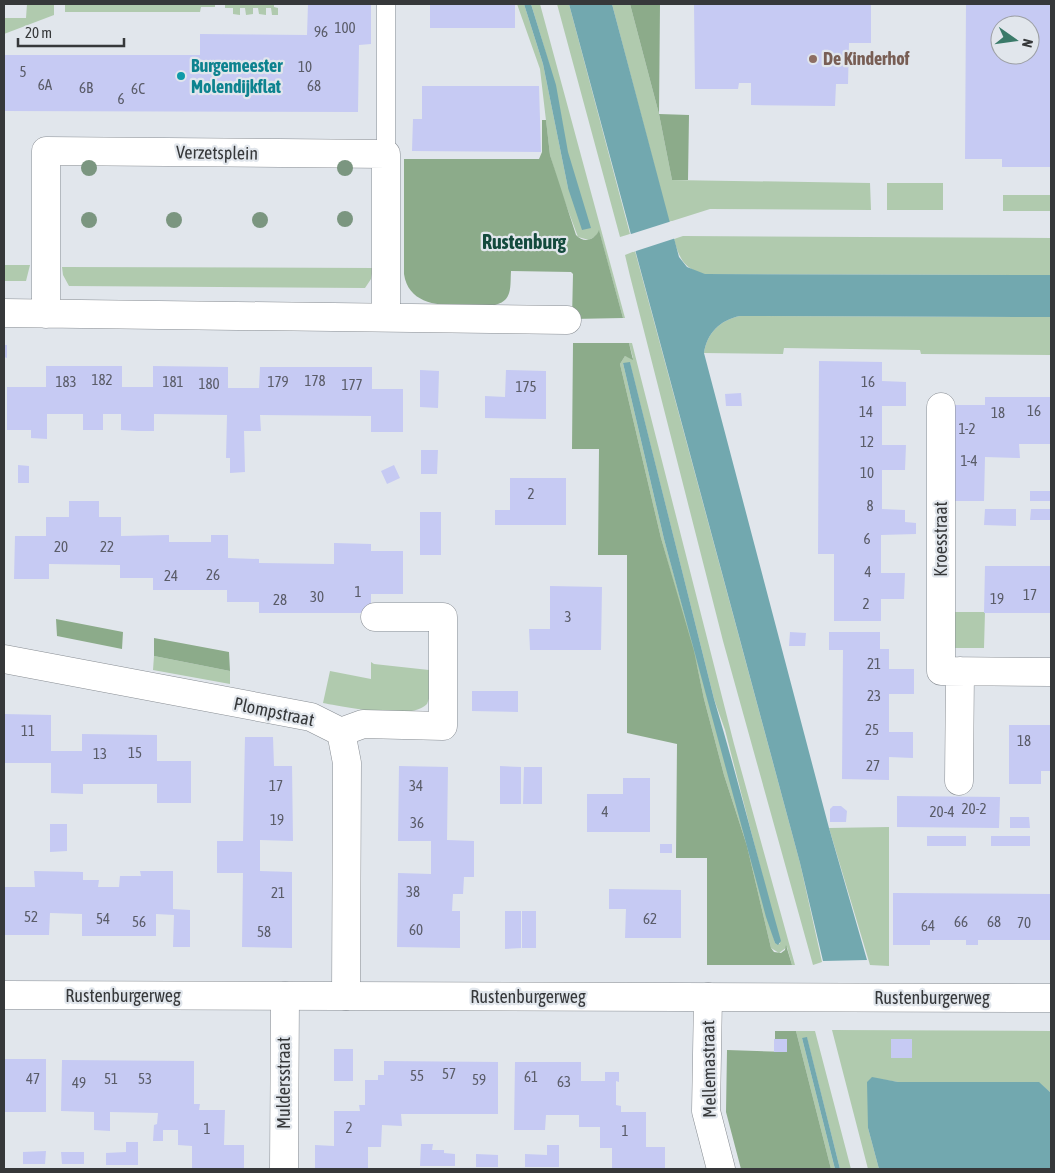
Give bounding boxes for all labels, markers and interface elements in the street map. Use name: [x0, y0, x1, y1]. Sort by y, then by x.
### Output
scale bar: [18, 15, 124, 47]
north arrow: [990, 15, 1040, 65]
house number: 100: [334, 19, 356, 36]
house number: 96: [314, 23, 328, 40]
text: 20 m: [25, 24, 52, 41]
text: N: [1019, 37, 1036, 49]
place label: De Kinderhof: [823, 48, 911, 69]
marker: De Kinderhof: [807, 53, 819, 65]
place label: Burgemeester Molendijkflat: [191, 55, 283, 97]
house number: 10: [298, 58, 312, 75]
house number: 5: [19, 63, 27, 80]
marker: Burgemeester Molendijkflat: [175, 70, 187, 82]
house number: 6A: [38, 76, 53, 93]
house number: 68: [307, 77, 321, 94]
house number: 6B: [79, 79, 93, 96]
house number: 6C: [131, 80, 145, 97]
house number: 6: [117, 90, 125, 107]
street label: Verzetsplein: [176, 141, 258, 164]
district label: Rustenburg: [482, 230, 566, 253]
house number: 182: [91, 371, 113, 388]
house number: 178: [304, 372, 326, 389]
house number: 183: [55, 373, 77, 390]
house number: 181: [162, 373, 184, 390]
house number: 179: [267, 373, 289, 390]
house number: 16: [861, 373, 875, 390]
house number: 180: [198, 375, 220, 392]
house number: 177: [341, 376, 363, 393]
house number: 175: [515, 378, 537, 395]
house number: 16: [1027, 402, 1041, 419]
house number: 14: [859, 403, 873, 420]
house number: 18: [991, 404, 1005, 421]
house number: 1-2: [958, 420, 976, 437]
house number: 12: [860, 433, 874, 450]
house number: 1-4: [960, 452, 978, 469]
house number: 10: [860, 464, 874, 481]
house number: 2: [527, 485, 535, 502]
house number: 8: [866, 497, 874, 514]
street label: Kroesstraat: [930, 501, 951, 577]
house number: 6: [863, 530, 871, 547]
house number: 20: [54, 538, 68, 555]
house number: 22: [100, 538, 114, 555]
house number: 4: [864, 563, 872, 580]
house number: 26: [206, 566, 220, 583]
house number: 24: [164, 567, 178, 584]
house number: 1: [354, 583, 362, 600]
house number: 17: [1023, 586, 1037, 603]
house number: 30: [310, 588, 324, 605]
house number: 19: [990, 590, 1004, 607]
house number: 28: [273, 591, 287, 608]
house number: 2: [862, 595, 870, 612]
house number: 3: [564, 608, 572, 625]
house number: 21: [867, 655, 881, 672]
house number: 23: [867, 687, 881, 704]
street label: Plompstraat: [232, 693, 316, 730]
house number: 25: [865, 721, 879, 738]
house number: 11: [21, 722, 35, 739]
house number: 18: [1017, 732, 1031, 749]
house number: 15: [128, 744, 142, 761]
house number: 13: [93, 745, 107, 762]
house number: 27: [866, 757, 880, 774]
house number: 17: [269, 777, 283, 794]
house number: 34: [409, 777, 423, 794]
house number: 20-2: [962, 800, 986, 817]
house number: 4: [601, 803, 609, 820]
house number: 20-4: [930, 803, 954, 820]
house number: 19: [270, 811, 284, 828]
house number: 36: [410, 814, 424, 831]
house number: 38: [406, 883, 420, 900]
house number: 21: [271, 884, 285, 901]
house number: 52: [24, 908, 38, 925]
house number: 54: [96, 910, 110, 927]
house number: 62: [643, 910, 657, 927]
house number: 56: [132, 913, 146, 930]
house number: 66: [954, 913, 968, 930]
house number: 68: [987, 913, 1001, 930]
house number: 70: [1017, 914, 1031, 931]
house number: 64: [921, 917, 935, 934]
house number: 60: [409, 921, 423, 938]
house number: 58: [257, 923, 271, 940]
street label: Rustenburgerweg: [65, 985, 181, 1006]
street label: Rustenburgerweg: [470, 986, 586, 1007]
street label: Rustenburgerweg: [874, 987, 990, 1008]
street label: Mellemastraat: [697, 1020, 720, 1118]
street label: Muldersstraat: [273, 1037, 294, 1129]
house number: 57: [442, 1065, 456, 1082]
house number: 55: [410, 1067, 424, 1084]
house number: 61: [524, 1068, 538, 1085]
house number: 47: [26, 1070, 40, 1087]
house number: 51: [104, 1070, 118, 1087]
house number: 53: [138, 1070, 152, 1087]
house number: 59: [472, 1071, 486, 1088]
house number: 63: [557, 1073, 571, 1090]
house number: 49: [72, 1074, 86, 1091]
house number: 2: [345, 1119, 353, 1136]
house number: 1: [203, 1120, 211, 1137]
house number: 1: [621, 1122, 629, 1139]

